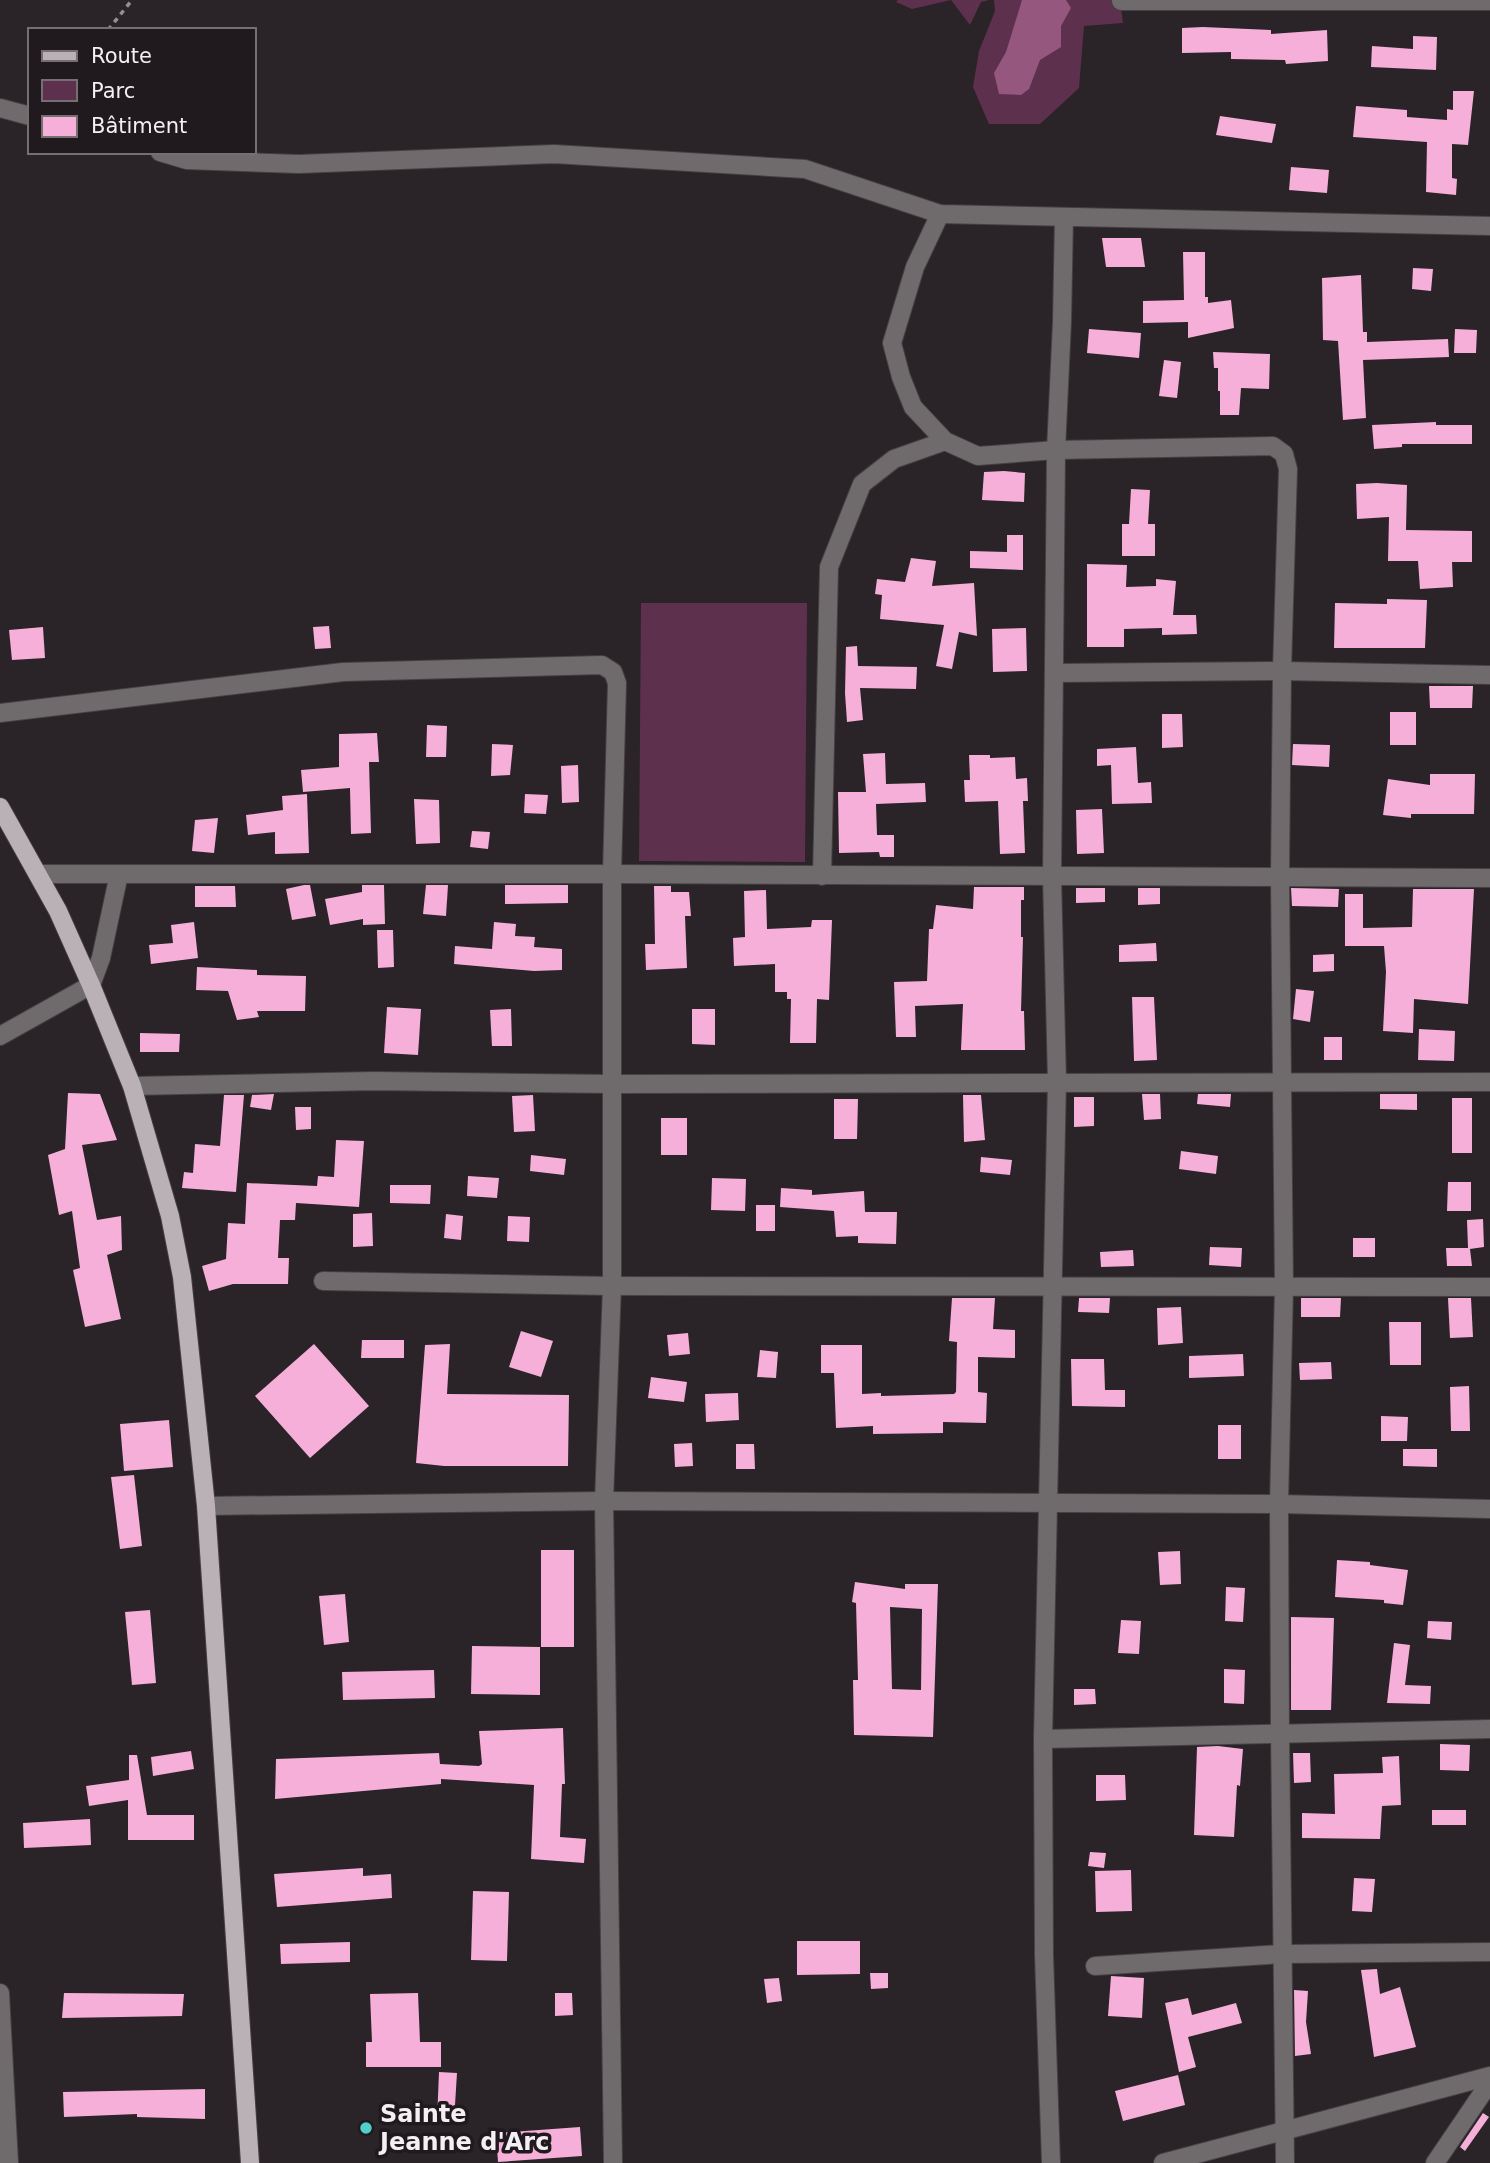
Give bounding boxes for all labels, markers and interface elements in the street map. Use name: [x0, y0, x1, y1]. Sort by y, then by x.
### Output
legend: [28, 28, 256, 154]
text: Route: [91, 44, 152, 68]
text: Parc: [91, 79, 135, 103]
text: Bâtiment: [91, 114, 187, 138]
place label: Sainte Jeanne d'Arc: [378, 2100, 549, 2156]
marker: Sainte Jeanne d'Arc: [358, 2120, 374, 2136]

